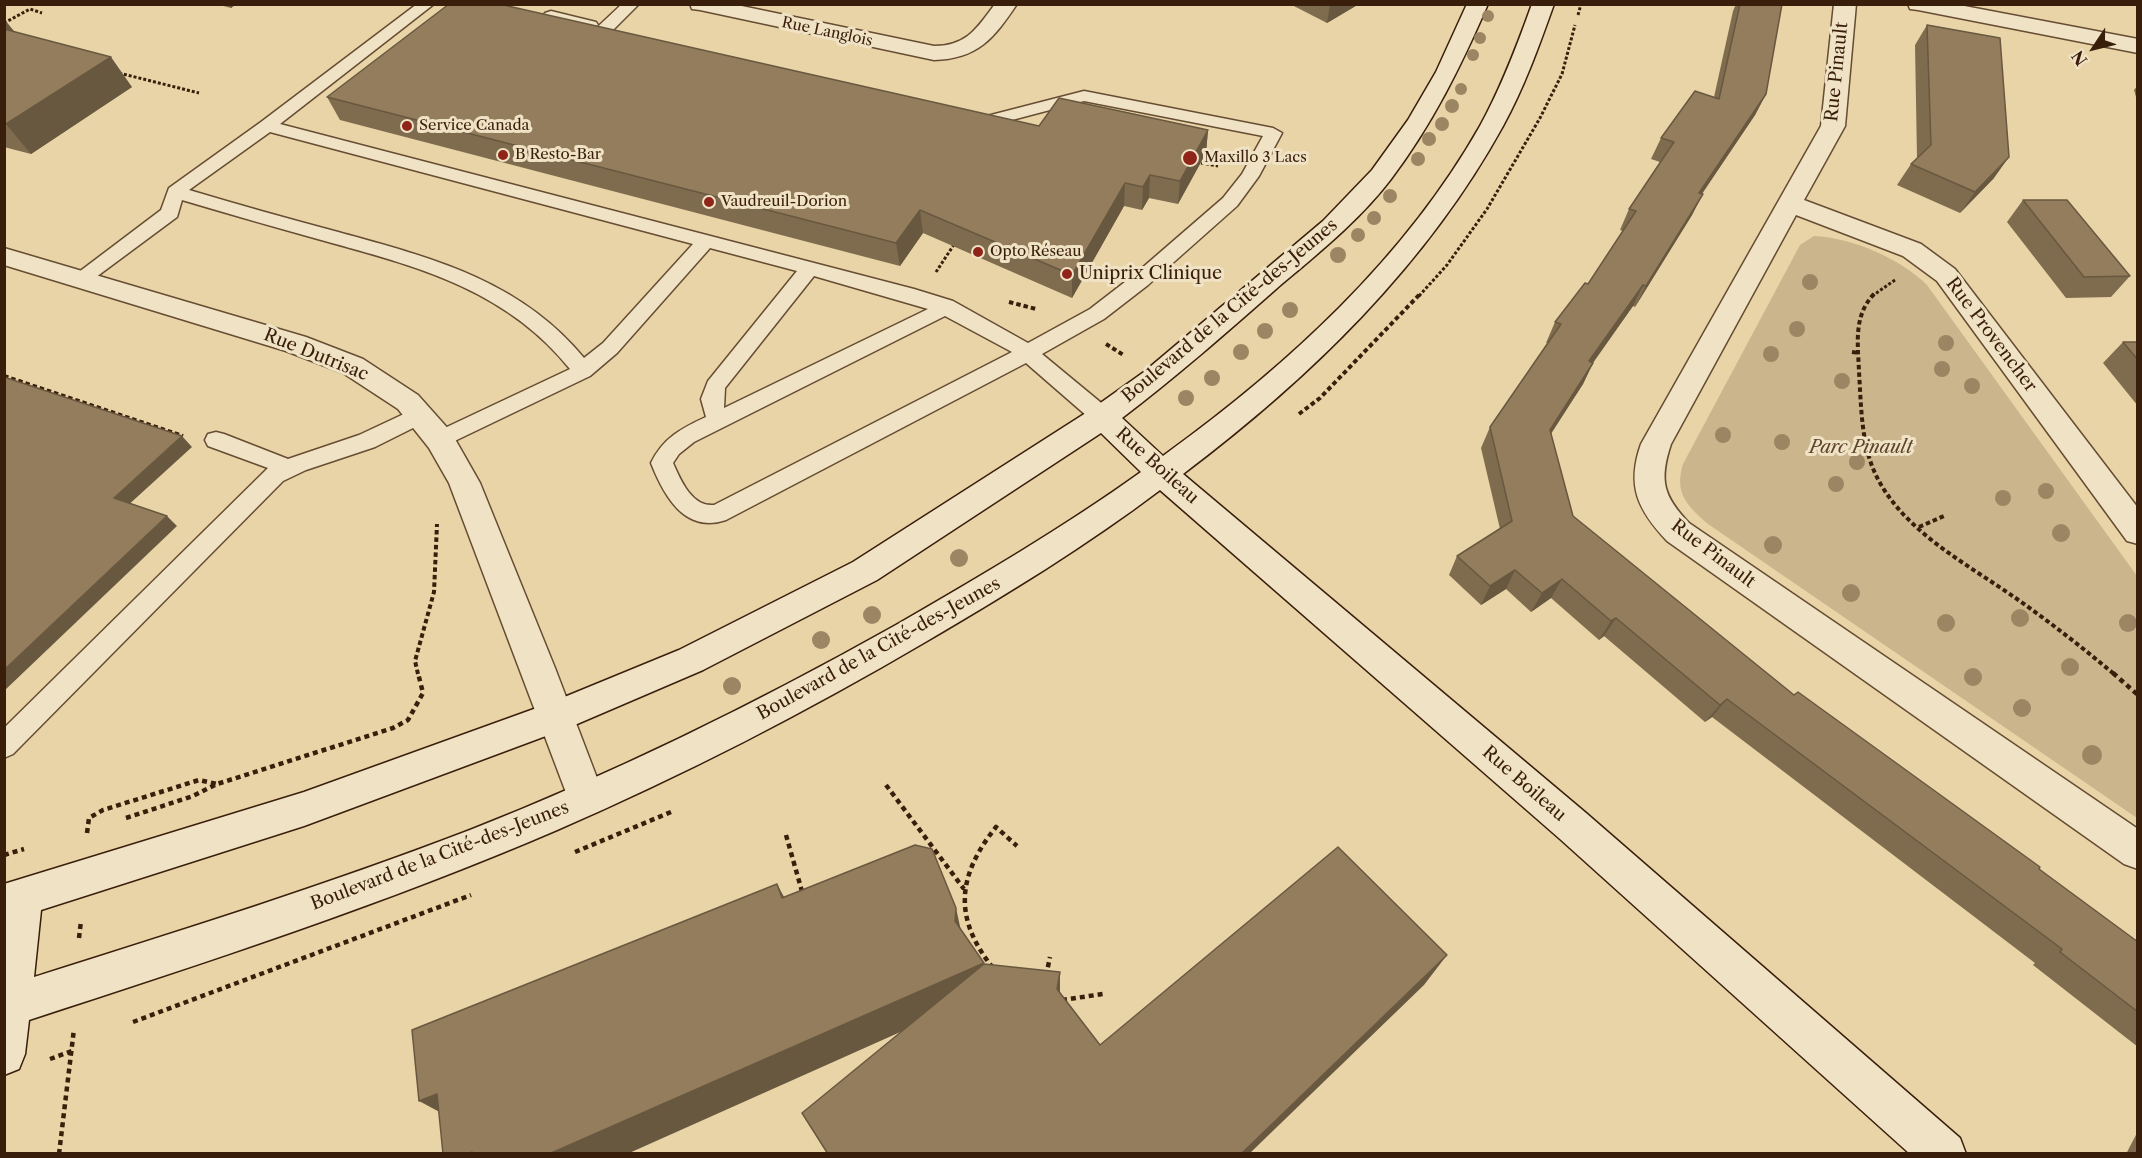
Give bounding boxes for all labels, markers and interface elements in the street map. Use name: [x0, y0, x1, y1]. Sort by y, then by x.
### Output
street label: Rue Langlois: [780, 14, 874, 50]
north arrow: [2064, 18, 2124, 78]
street label: Rue Pinault: [1821, 21, 1853, 123]
text: N: [2067, 47, 2091, 70]
place label: Service Canada: [419, 117, 529, 135]
marker: Service Canada: [400, 119, 414, 133]
place label: B Resto-Bar: [515, 146, 601, 164]
marker: B Resto-Bar: [496, 148, 510, 162]
marker: Maxillo 3 Lacs: [1181, 149, 1199, 167]
place label: Maxillo 3 Lacs: [1204, 149, 1307, 167]
place label: Vaudreuil-Dorion: [721, 193, 847, 211]
marker: Vaudreuil-Dorion: [702, 195, 716, 209]
street label: Boulevard de la Cité-des-Jeunes: [1118, 214, 1342, 408]
place label: Opto Réseau: [990, 243, 1082, 261]
marker: Opto Réseau: [971, 245, 985, 259]
place label: Uniprix Clinique: [1079, 263, 1222, 285]
marker: Uniprix Clinique: [1060, 267, 1074, 281]
street label: Rue Provencher: [1941, 273, 2041, 397]
street label: Rue Dutrisac: [260, 324, 372, 386]
street label: Rue Boileau: [1111, 423, 1203, 509]
park label: Parc Pinault: [1809, 437, 1913, 459]
street label: Rue Pinault: [1667, 515, 1759, 593]
street label: Boulevard de la Cité-des-Jeunes: [754, 573, 1004, 725]
street label: Rue Boileau: [1478, 742, 1570, 826]
street label: Boulevard de la Cité-des-Jeunes: [308, 797, 572, 915]

